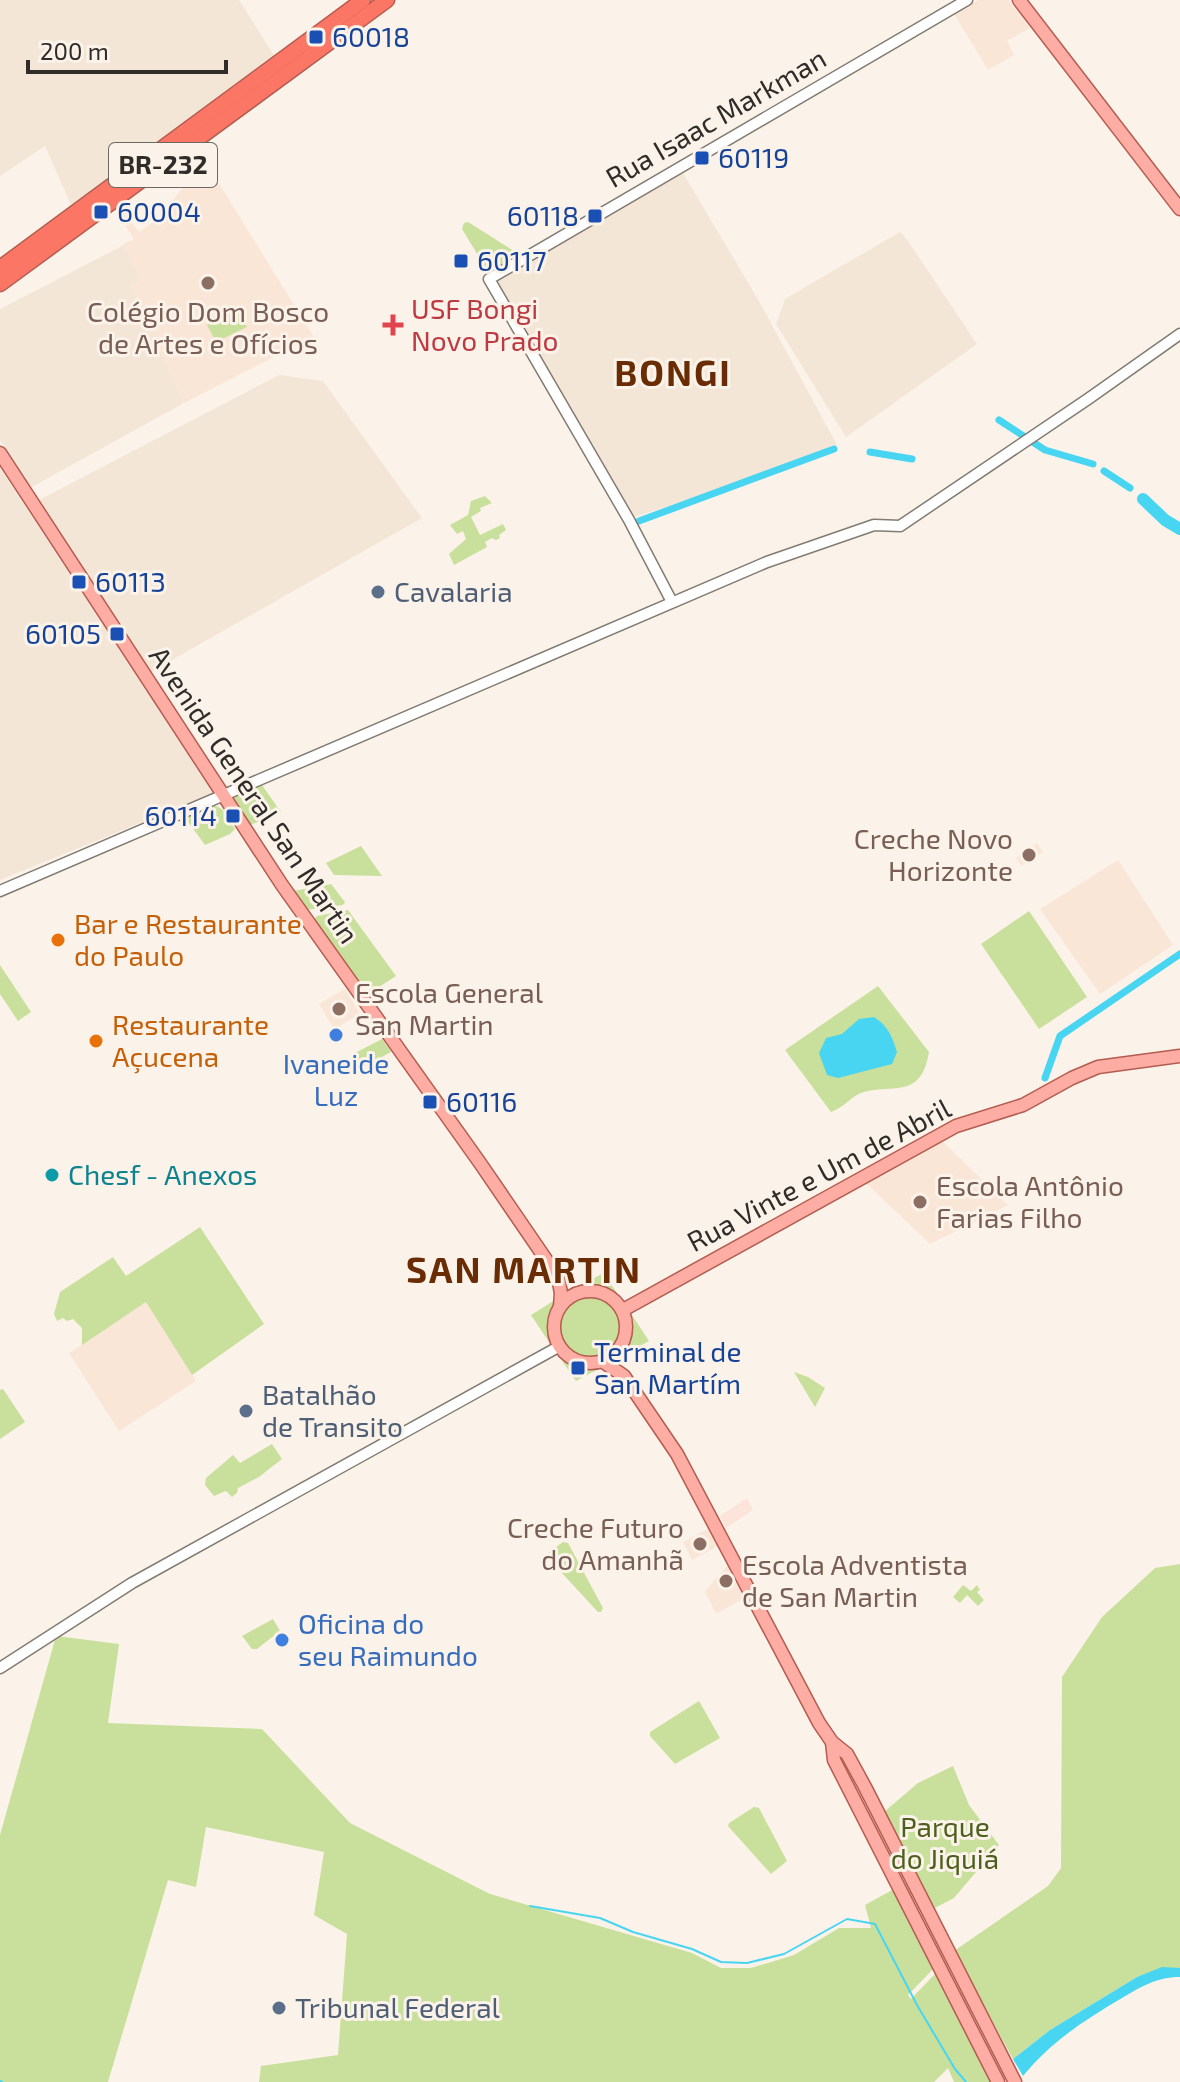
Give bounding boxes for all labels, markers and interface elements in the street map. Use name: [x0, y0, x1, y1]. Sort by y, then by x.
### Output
place label: 60018: [332, 19, 410, 53]
scale bar: [28, 24, 226, 74]
marker: 60018: [307, 28, 325, 46]
text: 200 m: [40, 36, 109, 65]
street label: Rua Isaac Markman: [599, 40, 832, 194]
place label: 60119: [718, 140, 789, 174]
road number: BR-232: [109, 143, 217, 187]
marker: 60119: [693, 149, 711, 167]
place label: 60004: [117, 194, 201, 228]
place label: 60118: [507, 198, 579, 232]
marker: 60004: [92, 203, 110, 221]
marker: 60118: [586, 207, 604, 225]
place label: 60117: [477, 243, 547, 277]
marker: 60117: [452, 252, 470, 270]
marker: Colégio Dom Bosco de Artes e Ofícios: [199, 274, 217, 292]
place label: USF Bongi Novo Prado: [411, 291, 558, 357]
place label: Colégio Dom Bosco de Artes e Ofícios: [87, 294, 329, 360]
marker: USF Bongi Novo Prado: [382, 314, 404, 336]
district label: BONGI: [614, 350, 732, 393]
place label: 60113: [95, 564, 166, 598]
marker: 60113: [70, 573, 88, 591]
place label: Cavalaria: [394, 574, 513, 608]
marker: Cavalaria: [369, 583, 387, 601]
place label: 60105: [25, 616, 101, 650]
marker: 60105: [108, 625, 126, 643]
street label: Avenida General San Martin: [143, 640, 367, 949]
place label: 60114: [145, 798, 217, 832]
marker: 60114: [224, 807, 242, 825]
place label: Creche Novo Horizonte: [854, 821, 1013, 887]
marker: Creche Novo Horizonte: [1020, 846, 1038, 864]
place label: Bar e Restaurante do Paulo: [74, 906, 302, 972]
marker: Bar e Restaurante do Paulo: [49, 931, 67, 949]
place label: Escola General San Martin: [355, 975, 544, 1041]
marker: Escola General San Martin: [330, 1000, 348, 1018]
place label: Restaurante Açucena: [112, 1007, 269, 1074]
marker: Ivaneide Luz: [327, 1026, 345, 1044]
marker: Restaurante Açucena: [87, 1032, 105, 1050]
place label: Ivaneide Luz: [283, 1046, 389, 1112]
place label: 60116: [446, 1084, 517, 1118]
street label: Rua Vinte e Um de Abril: [681, 1090, 957, 1258]
marker: 60116: [421, 1093, 439, 1111]
place label: Chesf - Anexos: [68, 1157, 257, 1191]
marker: Chesf - Anexos: [43, 1166, 61, 1184]
place label: Escola Antônio Farias Filho: [936, 1168, 1124, 1234]
marker: Escola Antônio Farias Filho: [911, 1193, 929, 1211]
district label: SAN MARTIN: [406, 1247, 642, 1290]
place label: Terminal de San Martím: [594, 1334, 741, 1400]
marker: Terminal de San Martím: [569, 1359, 587, 1377]
place label: Batalhão de Transito: [262, 1377, 403, 1443]
marker: Batalhão de Transito: [237, 1402, 255, 1420]
place label: Creche Futuro do Amanhã: [507, 1510, 684, 1576]
marker: Creche Futuro do Amanhã: [691, 1535, 709, 1553]
place label: Escola Adventista de San Martin: [742, 1547, 968, 1613]
marker: Escola Adventista de San Martin: [717, 1572, 735, 1590]
place label: Oficina do seu Raimundo: [298, 1606, 478, 1672]
marker: Oficina do seu Raimundo: [273, 1631, 291, 1649]
park label: Parque do Jiquiá: [891, 1809, 999, 1875]
place label: Tribunal Federal: [295, 1990, 501, 2024]
marker: Tribunal Federal: [270, 1999, 288, 2017]

